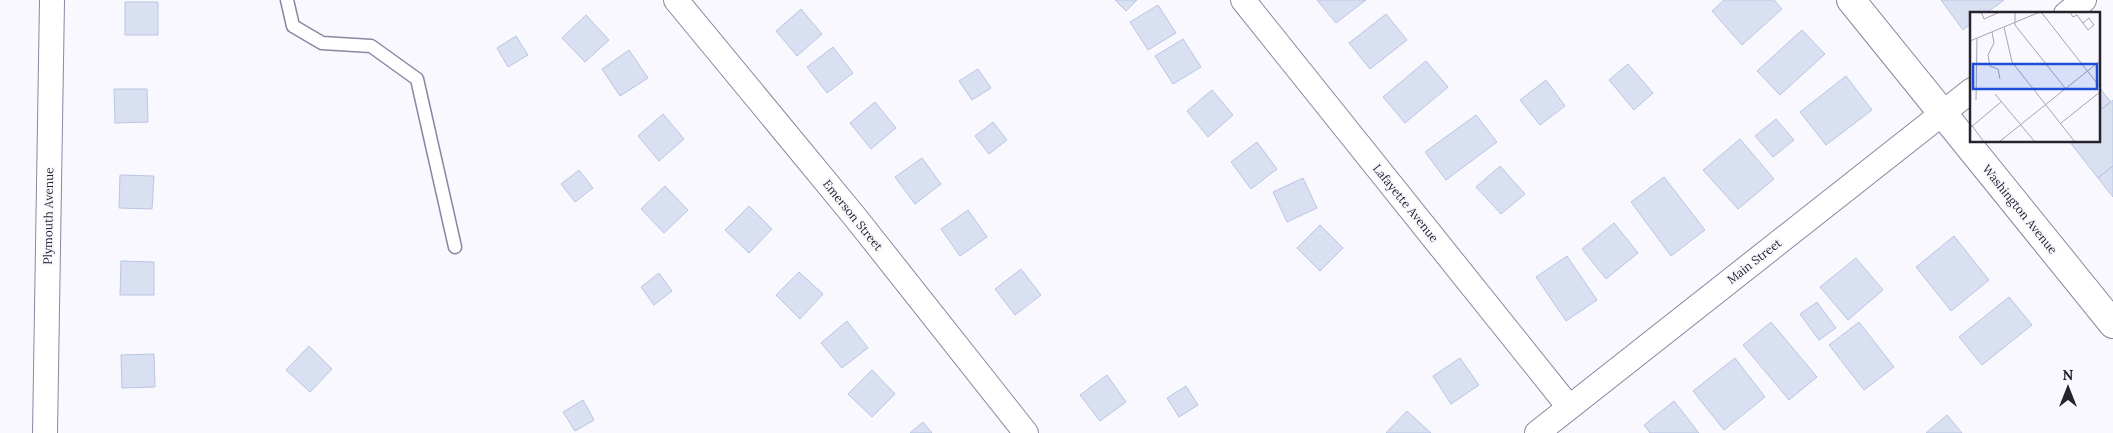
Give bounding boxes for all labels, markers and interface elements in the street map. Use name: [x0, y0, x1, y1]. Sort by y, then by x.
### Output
inset map: [1970, 12, 2100, 142]
street label: Lafayette Avenue: [1370, 161, 1442, 245]
street label: Washington Avenue: [1979, 161, 2061, 257]
street label: Plymouth Avenue: [40, 167, 56, 265]
street label: Emerson Street: [820, 176, 886, 254]
street label: Main Street: [1724, 235, 1785, 287]
north arrow: [2043, 363, 2093, 413]
text: N: [2063, 366, 2074, 384]

